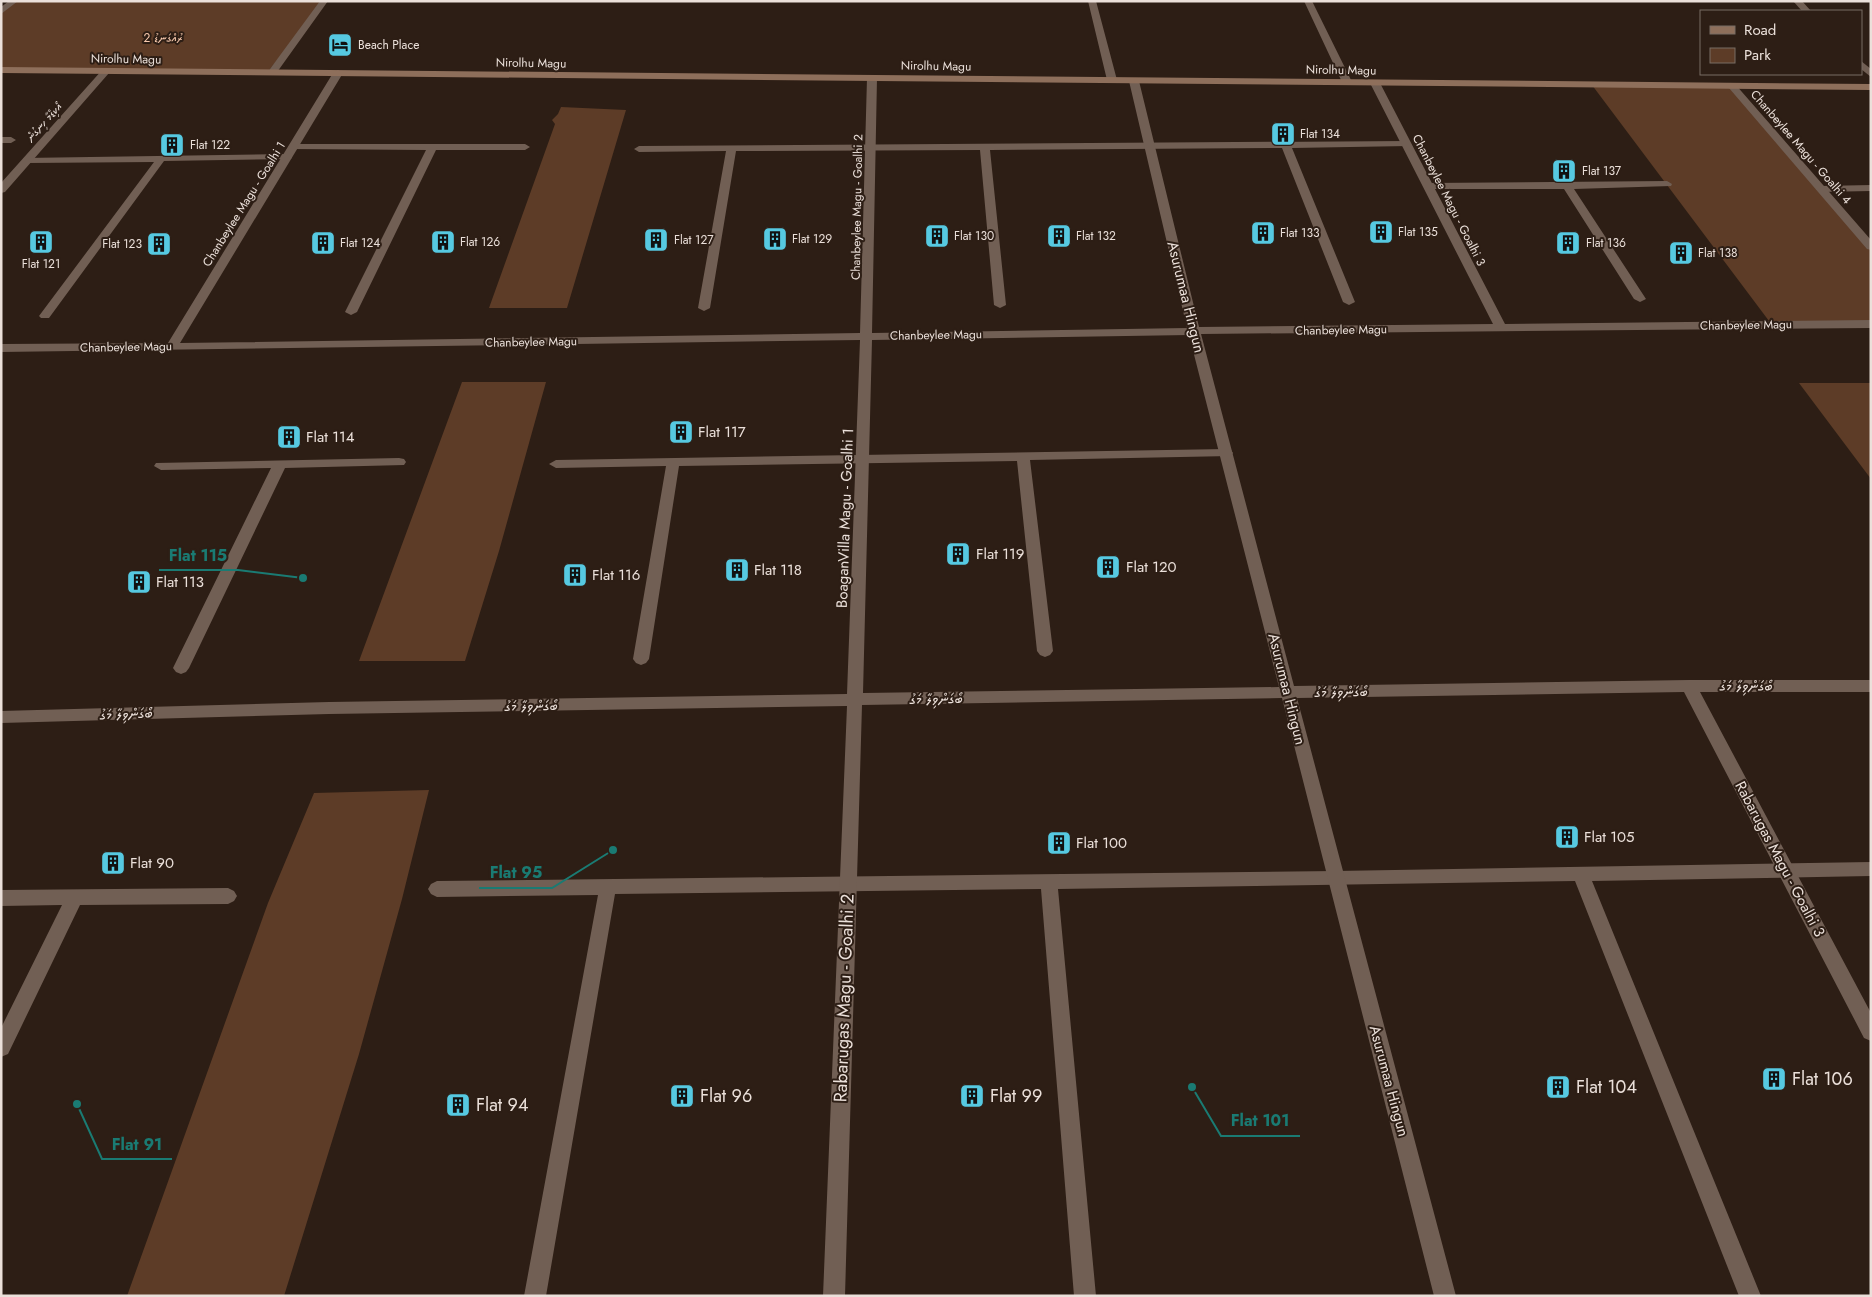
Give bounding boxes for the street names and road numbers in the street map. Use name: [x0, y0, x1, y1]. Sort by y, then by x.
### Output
street label: Nirolhu Magu: [91, 49, 161, 69]
street label: Nirolhu Magu: [496, 53, 566, 73]
street label: Nirolhu Magu: [901, 56, 971, 76]
street label: Nirolhu Magu: [1306, 60, 1376, 80]
street label: Chanbeylee Magu - Goalhi 4: [1746, 86, 1856, 208]
street label: އޯކިޑްމާ ހިނގުން: [21, 98, 67, 146]
street label: Chanbeylee Magu - Goalhi 3: [1408, 131, 1490, 269]
street label: Chanbeylee Magu - Goalhi 2: [847, 134, 867, 280]
street label: Chanbeylee Magu - Goalhi 1: [198, 138, 290, 270]
street label: Asurumaa Hingun: [1162, 239, 1210, 355]
street label: Chanbeylee Magu: [1700, 315, 1792, 335]
street label: Chanbeylee Magu: [1295, 320, 1387, 340]
street label: Chanbeylee Magu: [890, 325, 982, 345]
street label: Chanbeylee Magu: [485, 332, 577, 352]
street label: Chanbeylee Magu: [80, 337, 172, 357]
street label: BoaganVilla Magu - Goalhi 1: [831, 428, 859, 608]
street label: Asurumaa Hingun: [1263, 631, 1311, 747]
street label: ބޯގަންވިލާ މަގު: [1718, 675, 1773, 697]
street label: ބޯގަންވިލާ މަގު: [1313, 681, 1368, 703]
street label: ބޯގަންވިލާ މަގު: [908, 688, 963, 710]
street label: ބޯގަންވިލާ މަގު: [503, 695, 558, 717]
street label: ބޯގަންވިލާ މަގު: [98, 702, 153, 726]
street label: Rabarugas Magu - Goalhi 3: [1730, 777, 1830, 941]
street label: Rabarugas Magu - Goalhi 2: [827, 893, 861, 1103]
street label: Asurumaa Hingun: [1364, 1023, 1414, 1139]

